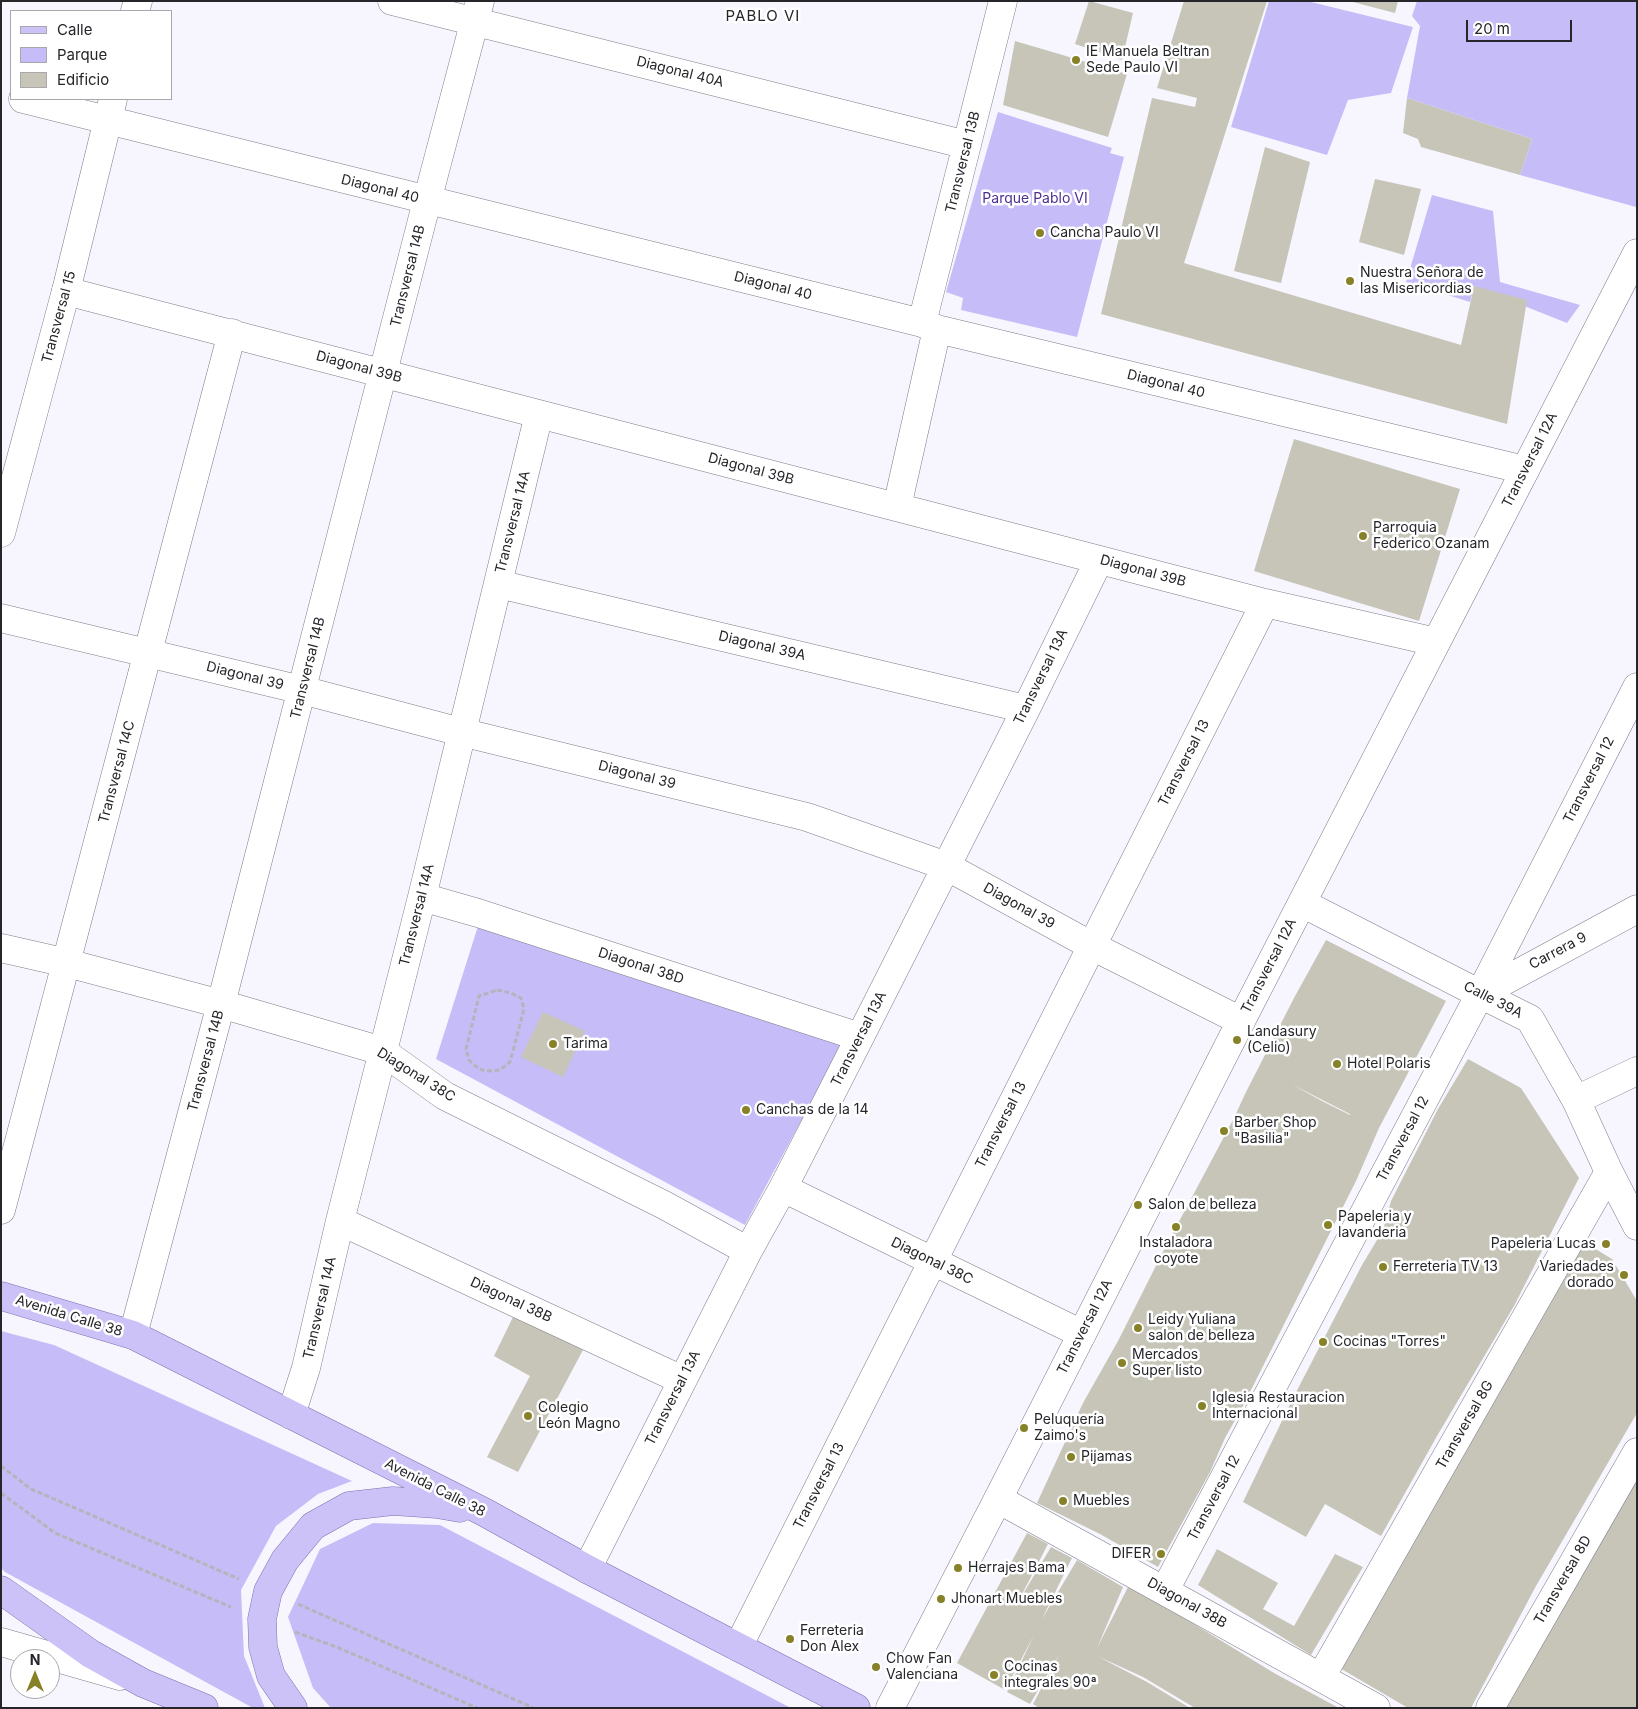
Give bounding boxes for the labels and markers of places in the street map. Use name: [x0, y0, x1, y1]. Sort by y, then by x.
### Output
place label: IE Manuela Beltran Sede Paulo VI: [1086, 44, 1209, 76]
marker: IE Manuela Beltran Sede Paulo VI: [1070, 54, 1082, 66]
place label: Cancha Paulo VI: [1050, 225, 1159, 241]
marker: Cancha Paulo VI: [1034, 227, 1046, 239]
place label: Nuestra Señora de las Misericordias: [1360, 265, 1484, 298]
marker: Nuestra Señora de las Misericordias: [1344, 275, 1356, 287]
place label: Parroquia Federico Ozanam: [1373, 520, 1490, 552]
marker: Parroquia Federico Ozanam: [1357, 530, 1369, 542]
place label: Landasury (Celio): [1247, 1024, 1317, 1056]
marker: Landasury (Celio): [1231, 1034, 1243, 1046]
place label: Tarima: [563, 1036, 608, 1052]
marker: Tarima: [547, 1038, 559, 1050]
place label: Hotel Polaris: [1347, 1056, 1431, 1072]
marker: Hotel Polaris: [1331, 1058, 1343, 1070]
place label: Canchas de la 14: [756, 1102, 868, 1118]
marker: Canchas de la 14: [740, 1104, 752, 1116]
place label: Barber Shop "Basilia": [1234, 1115, 1317, 1148]
marker: Barber Shop "Basilia": [1218, 1125, 1230, 1137]
place label: Salon de belleza: [1148, 1197, 1257, 1213]
marker: Salon de belleza: [1132, 1199, 1144, 1211]
place label: Papeleria y lavanderia: [1338, 1209, 1412, 1242]
marker: Papeleria y lavanderia: [1322, 1219, 1334, 1231]
marker: Instaladora coyote: [1170, 1221, 1182, 1233]
place label: Instaladora coyote: [1139, 1235, 1213, 1268]
place label: Papeleria Lucas: [1491, 1236, 1596, 1252]
marker: Papeleria Lucas: [1600, 1238, 1612, 1250]
place label: Ferreteria TV 13: [1393, 1259, 1498, 1275]
place label: Variedades dorado: [1540, 1259, 1614, 1292]
marker: Ferreteria TV 13: [1377, 1261, 1389, 1273]
marker: Variedades dorado: [1618, 1269, 1630, 1281]
place label: Leidy Yuliana salon de belleza: [1148, 1312, 1255, 1344]
marker: Leidy Yuliana salon de belleza: [1132, 1322, 1144, 1334]
place label: Cocinas "Torres": [1333, 1334, 1446, 1350]
marker: Cocinas "Torres": [1317, 1336, 1329, 1348]
place label: Mercados Super listo: [1132, 1347, 1202, 1380]
marker: Mercados Super listo: [1116, 1357, 1128, 1369]
place label: Iglesia Restauracion Internacional: [1212, 1390, 1345, 1422]
place label: Colegio León Magno: [538, 1400, 620, 1432]
marker: Iglesia Restauracion Internacional: [1196, 1400, 1208, 1412]
marker: Colegio León Magno: [522, 1410, 534, 1422]
place label: Peluquería Zaimo's: [1034, 1412, 1104, 1444]
marker: Peluquería Zaimo's: [1018, 1422, 1030, 1434]
place label: Pijamas: [1081, 1449, 1132, 1465]
marker: Pijamas: [1065, 1451, 1077, 1463]
place label: Muebles: [1073, 1493, 1130, 1509]
marker: Muebles: [1057, 1495, 1069, 1507]
place label: DIFER: [1111, 1546, 1151, 1562]
marker: DIFER: [1155, 1548, 1167, 1560]
place label: Herrajes Bama: [968, 1560, 1065, 1576]
marker: Herrajes Bama: [952, 1562, 964, 1574]
place label: Jhonart Muebles: [951, 1591, 1062, 1607]
marker: Jhonart Muebles: [935, 1593, 947, 1605]
place label: Ferreteria Don Alex: [800, 1623, 864, 1655]
marker: Ferreteria Don Alex: [784, 1633, 796, 1645]
place label: Chow Fan Valenciana: [886, 1651, 958, 1684]
place label: Cocinas integrales 90ª: [1004, 1659, 1097, 1691]
marker: Chow Fan Valenciana: [870, 1661, 882, 1673]
marker: Cocinas integrales 90ª: [988, 1669, 1000, 1681]

